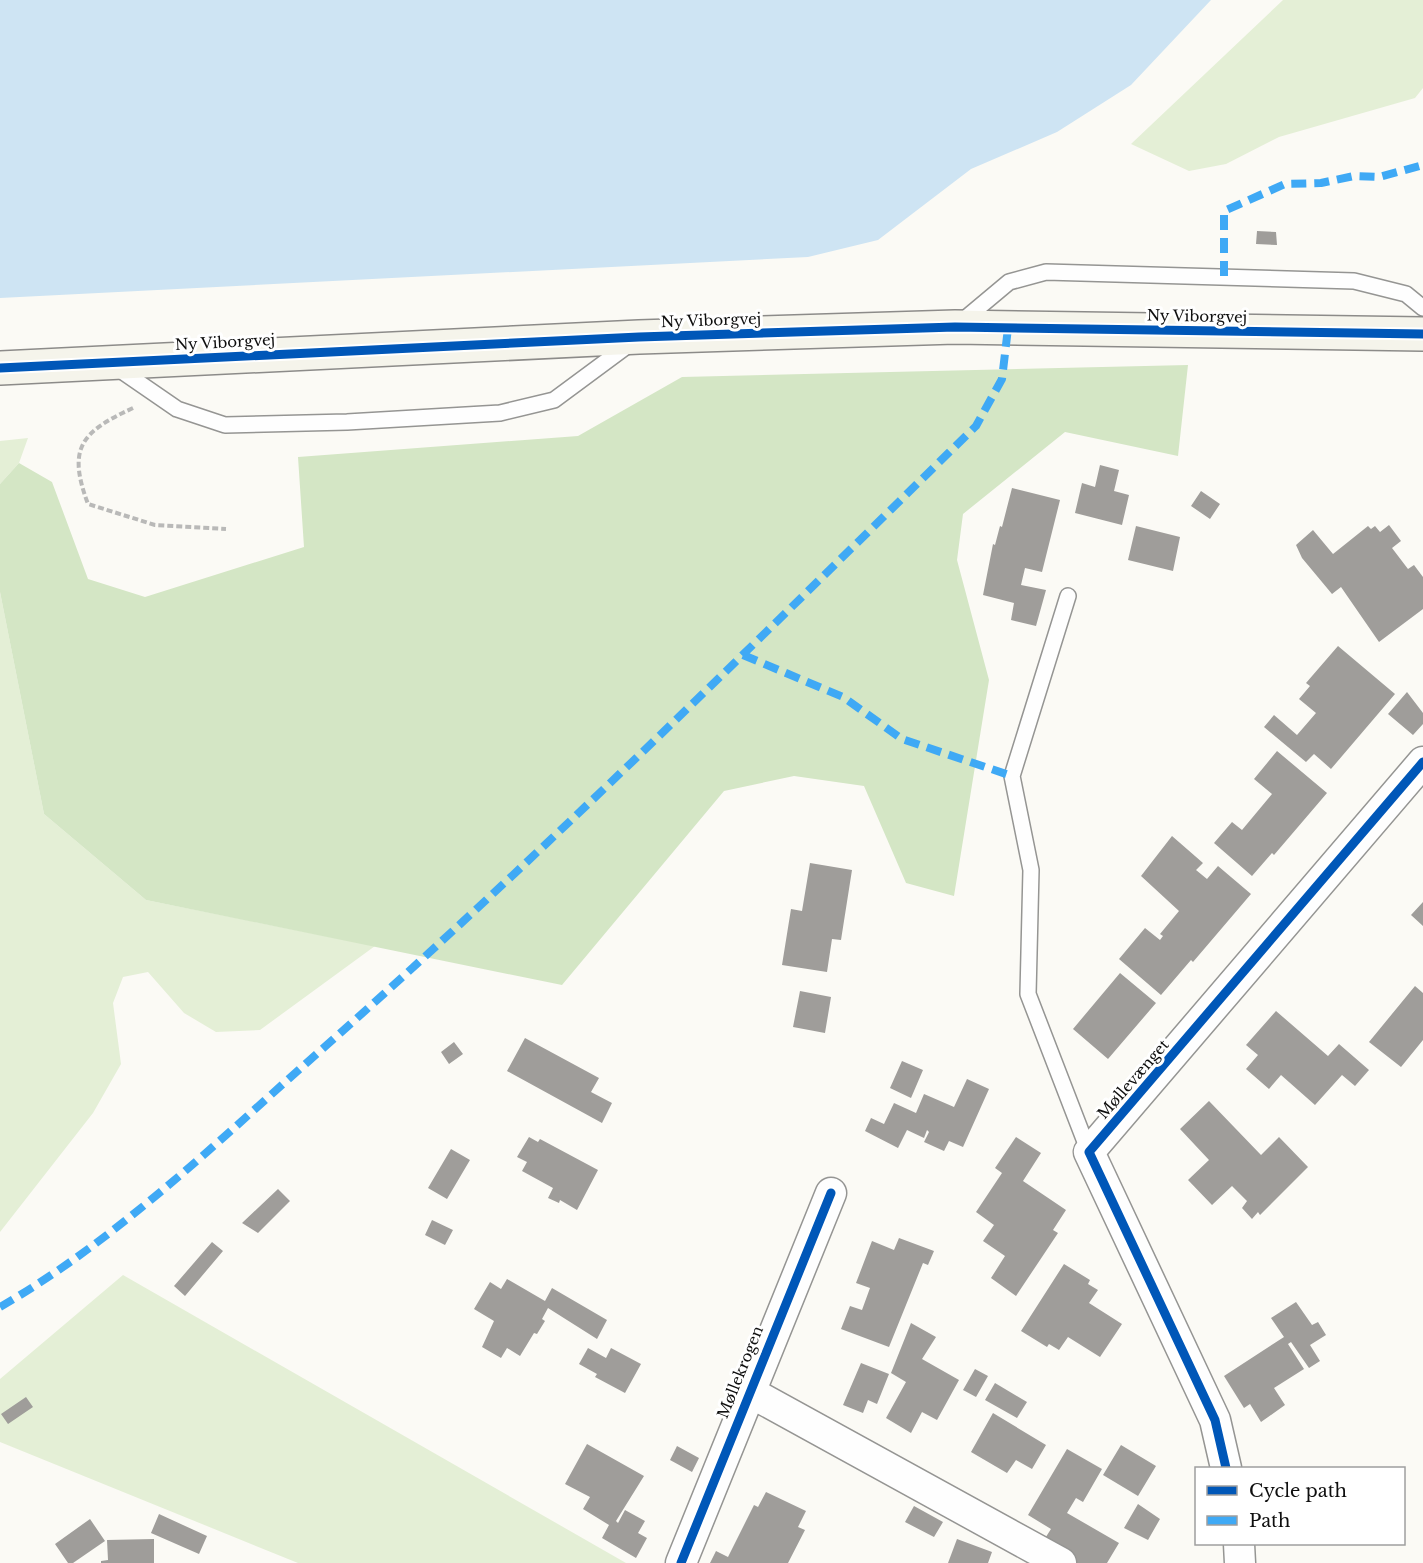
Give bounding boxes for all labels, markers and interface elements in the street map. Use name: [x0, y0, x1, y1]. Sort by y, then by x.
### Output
street label: Ny Viborgvej: [1147, 306, 1247, 326]
street label: Ny Viborgvej: [660, 309, 762, 331]
street label: Ny Viborgvej: [174, 330, 276, 354]
street label: Møllevænget: [1093, 1035, 1173, 1123]
street label: Møllekrogen: [713, 1323, 767, 1421]
legend: [1195, 1467, 1405, 1545]
text: Cycle path: [1249, 1480, 1347, 1502]
text: Path: [1249, 1510, 1290, 1532]

